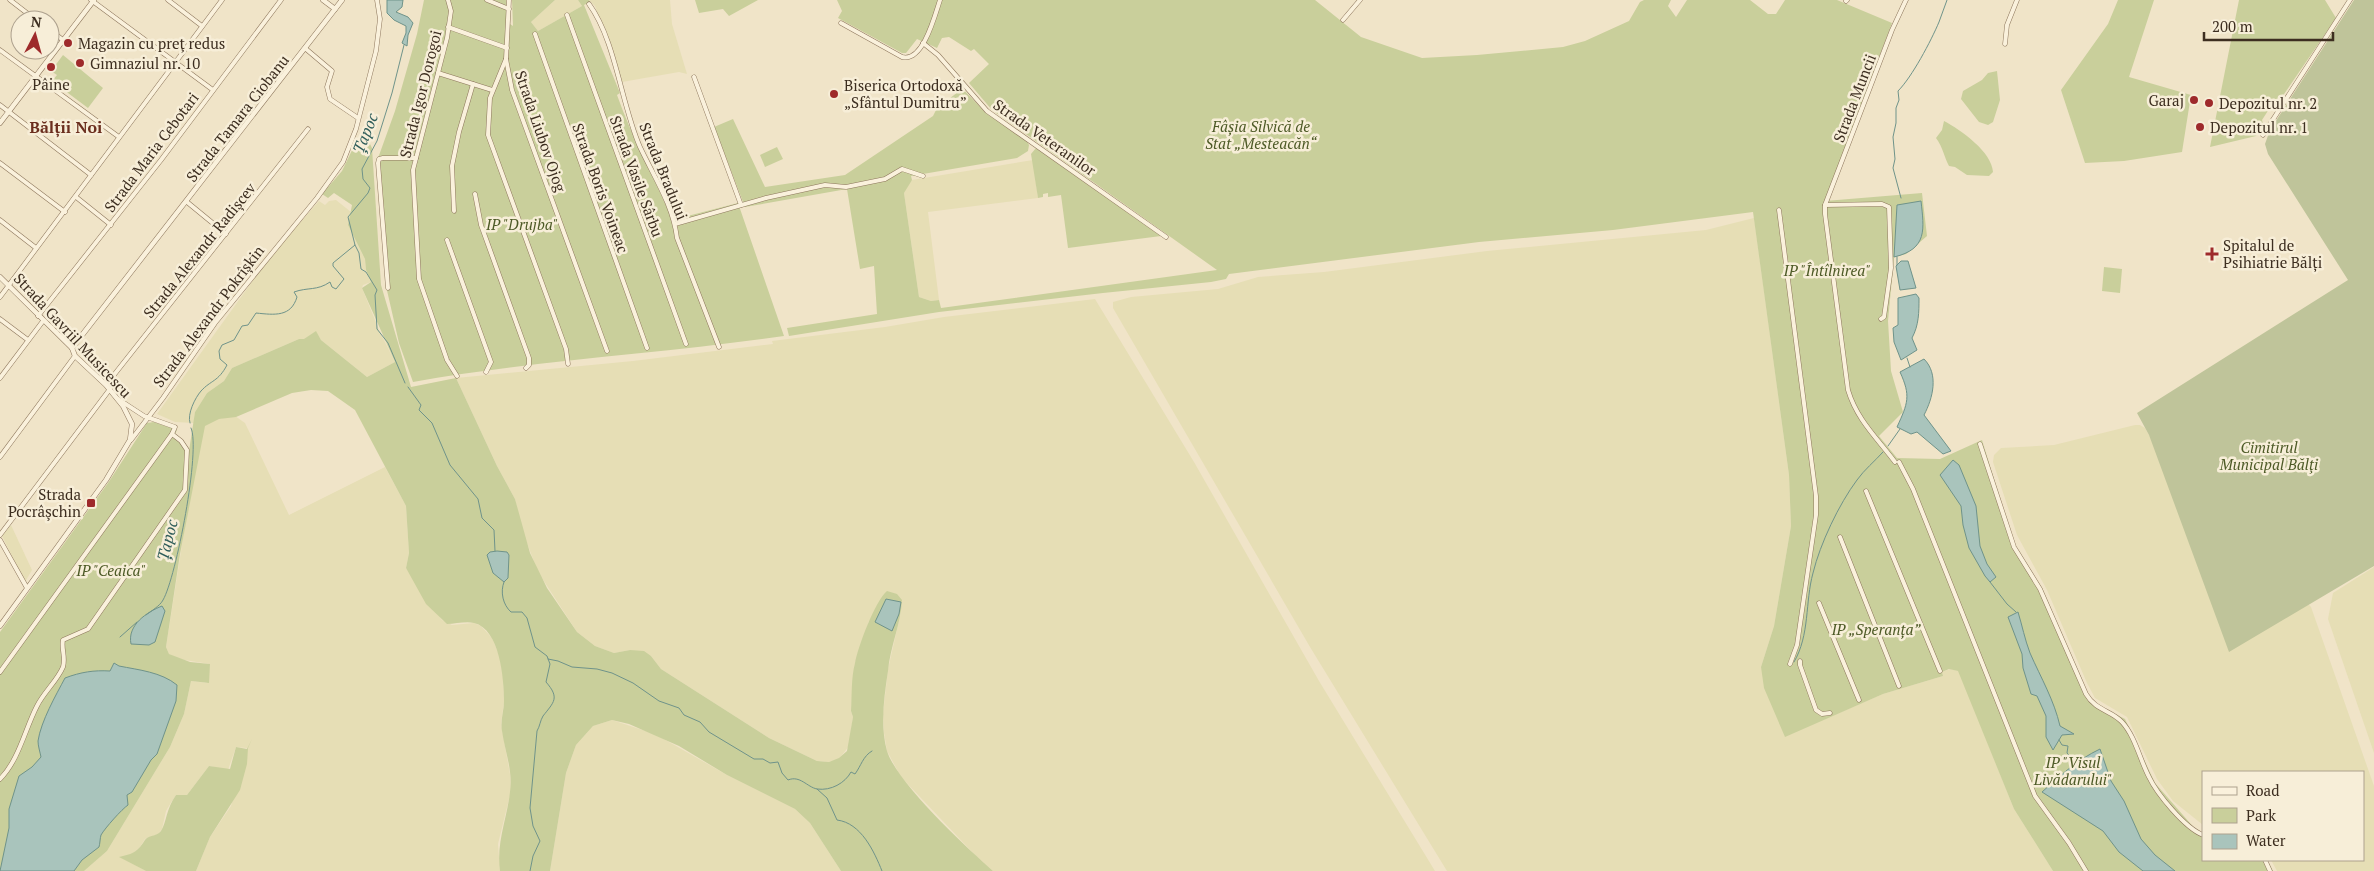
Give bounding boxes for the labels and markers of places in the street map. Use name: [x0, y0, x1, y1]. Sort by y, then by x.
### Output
place label: Magazin cu preţ redus: [78, 33, 225, 53]
marker: Magazin cu preţ redus: [62, 37, 74, 49]
place label: Gimnaziul nr. 10: [90, 53, 200, 73]
marker: Gimnaziul nr. 10: [74, 57, 86, 69]
marker: Pâine: [45, 61, 57, 73]
place label: Pâine: [32, 74, 70, 94]
place label: Biserica Ortodoxă „Sfântul Dumitru”: [844, 75, 967, 112]
marker: Biserica Ortodoxă „Sfântul Dumitru”: [828, 88, 840, 100]
place label: Garaj: [2148, 90, 2184, 110]
place label: Depozitul nr. 2: [2219, 93, 2317, 113]
marker: Garaj: [2188, 94, 2200, 106]
marker: Depozitul nr. 2: [2203, 97, 2215, 109]
place label: Depozitul nr. 1: [2210, 117, 2308, 137]
marker: Depozitul nr. 1: [2194, 121, 2206, 133]
place label: Spitalul de Psihiatrie Bălți: [2223, 235, 2322, 272]
marker: Spitalul de Psihiatrie Bălți: [2205, 247, 2219, 261]
place label: Strada Pocrâşchin: [8, 484, 81, 521]
marker: Strada Pocrâşchin: [85, 497, 97, 509]

